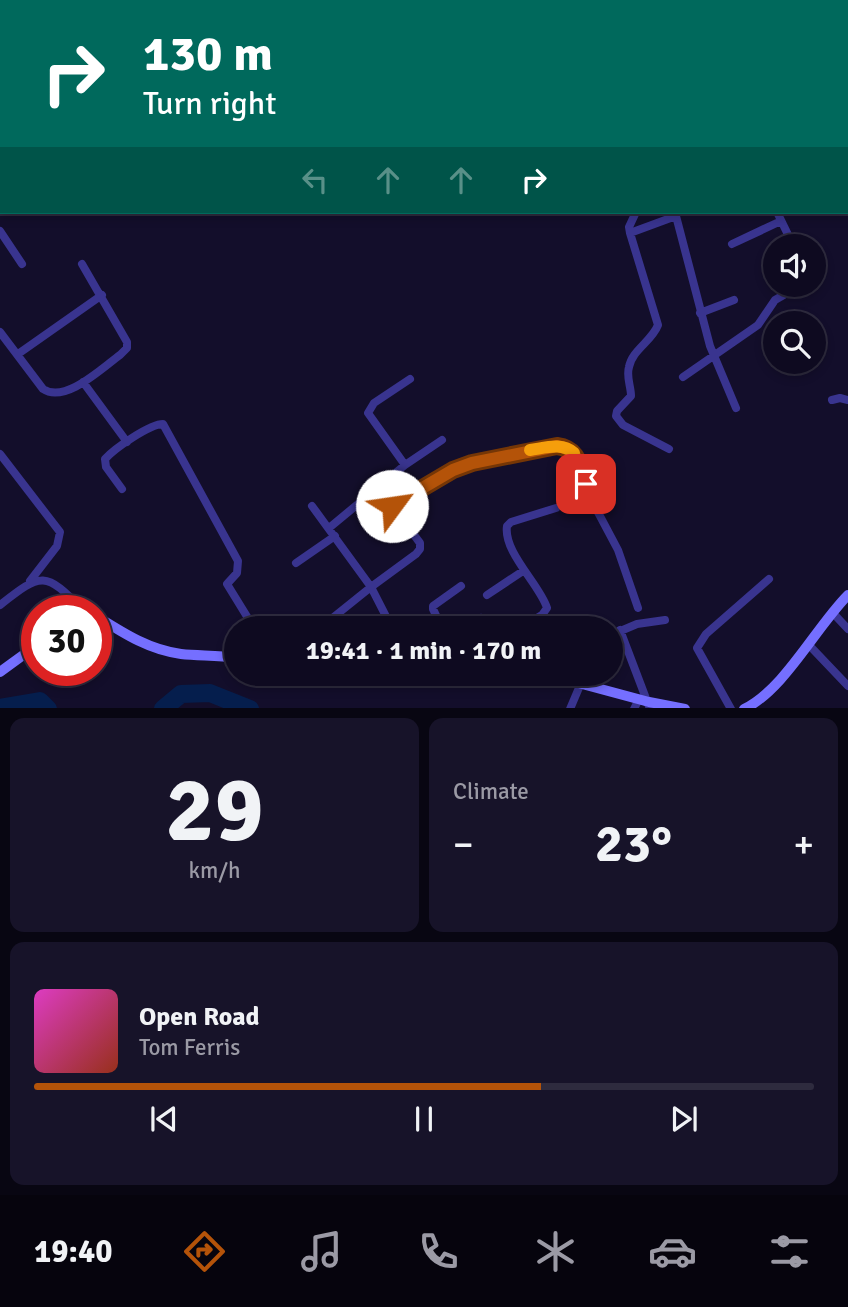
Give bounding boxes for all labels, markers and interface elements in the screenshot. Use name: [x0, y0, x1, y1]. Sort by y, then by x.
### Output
text: 130 m: [143, 24, 273, 84]
icon: right: [28, 28, 119, 119]
text: Turn right: [143, 84, 276, 123]
icon: left: [296, 161, 334, 199]
icon: ahead: [369, 161, 407, 199]
icon: ahead: [442, 161, 480, 199]
icon: right: [515, 161, 553, 199]
map controls: [763, 234, 826, 374]
button: sound: [763, 234, 826, 297]
button: search: [763, 311, 826, 374]
pin: [556, 454, 616, 514]
icon: arrive: [567, 465, 605, 503]
position arrow: [355, 469, 429, 543]
speed limit sign: 30: [21, 595, 112, 686]
text: 19:41 · 1 min · 170 m: [306, 635, 541, 667]
text: 29: [165, 754, 264, 867]
text: Climate: [453, 777, 529, 806]
text: 23°: [595, 812, 672, 876]
text: −: [453, 821, 474, 868]
text: +: [793, 821, 814, 868]
text: km/h: [188, 856, 241, 885]
text: Open Road: [139, 1001, 260, 1033]
text: Tom Ferris: [139, 1033, 240, 1062]
icon: previous: [145, 1100, 183, 1138]
icon: pause: [405, 1100, 443, 1138]
icon: next: [665, 1100, 703, 1138]
icon: directions: [180, 1227, 229, 1276]
icon: music: [297, 1227, 346, 1276]
icon: phone: [414, 1227, 463, 1276]
icon: climate: [531, 1227, 580, 1276]
icon: car: [648, 1227, 697, 1276]
icon: filters: [765, 1227, 814, 1276]
text: 19:40: [34, 1232, 113, 1271]

